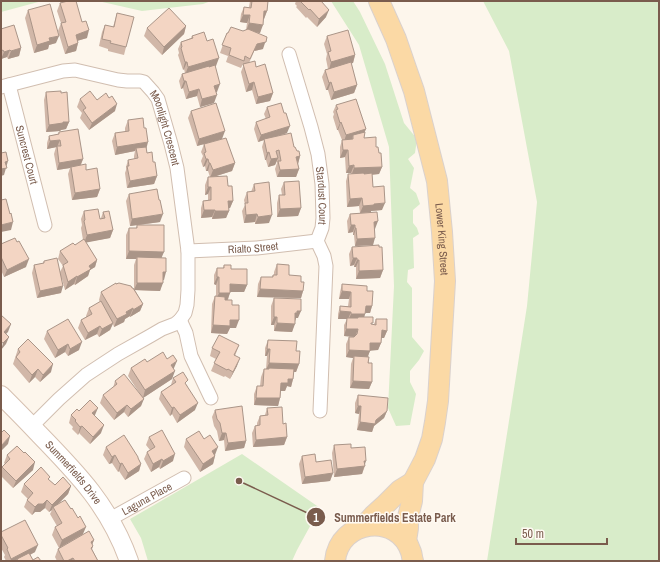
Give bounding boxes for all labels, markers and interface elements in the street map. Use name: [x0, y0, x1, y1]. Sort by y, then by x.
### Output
street label: Moonlight Crescent: [147, 87, 183, 167]
street label: Suncrest Court: [13, 124, 41, 186]
street label: Stardust Court: [313, 166, 330, 226]
street label: Lower King Street: [432, 202, 452, 276]
street label: Rialto Street: [228, 239, 279, 256]
street label: Summerfields Drive: [42, 438, 105, 507]
street label: Laguna Place: [119, 479, 174, 518]
callout: Summerfields Estate Park: [306, 505, 463, 529]
text: 1: [313, 510, 319, 526]
text: Summerfields Estate Park: [334, 510, 456, 526]
scale bar: [516, 520, 607, 546]
text: 50 m: [522, 526, 544, 542]

